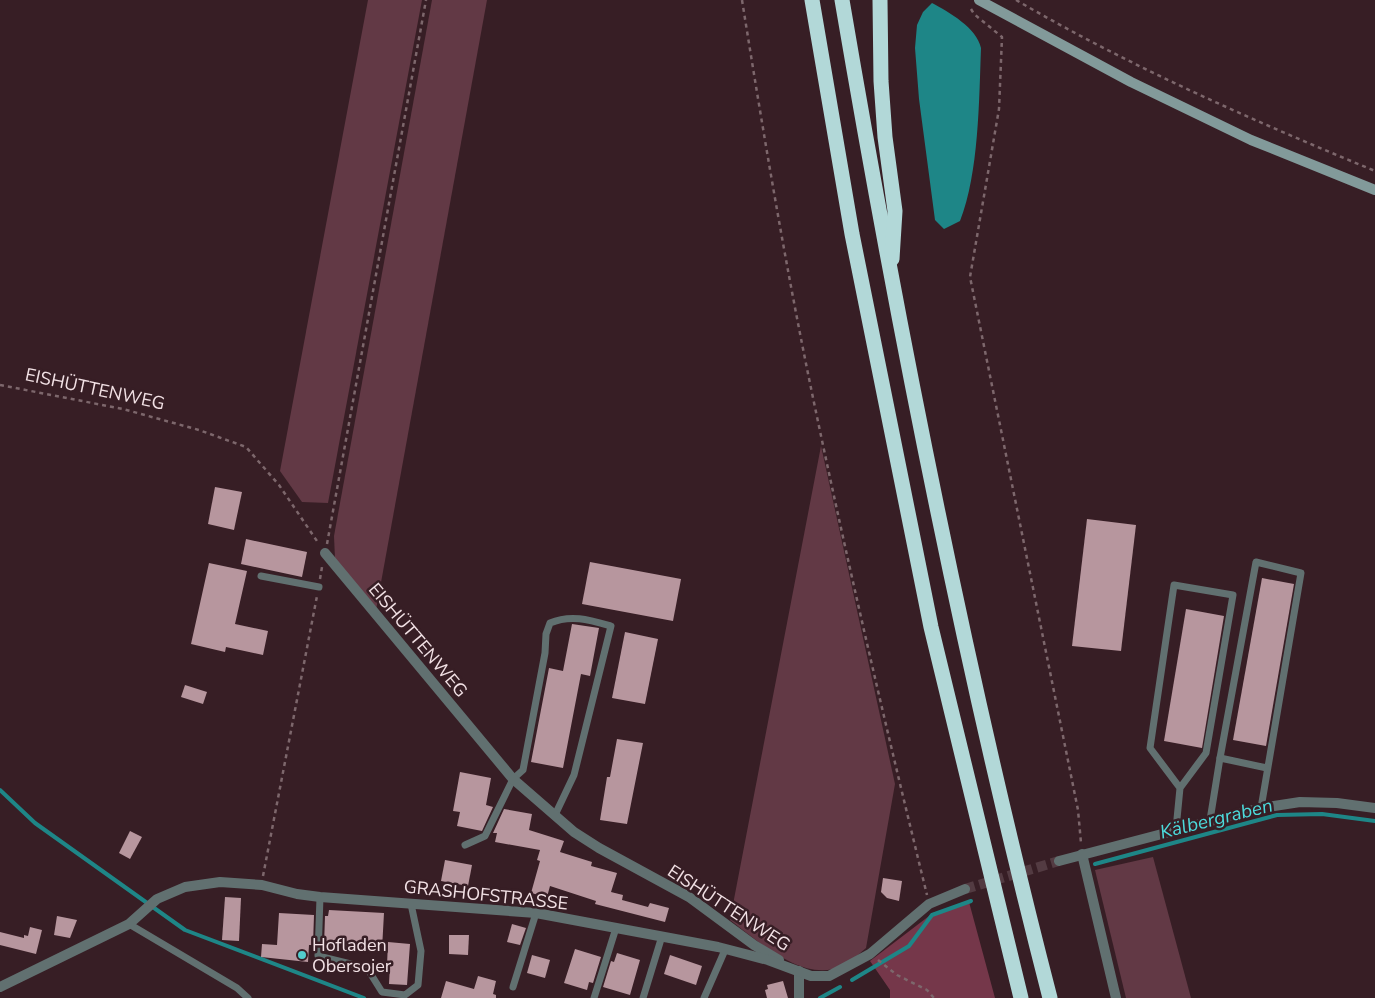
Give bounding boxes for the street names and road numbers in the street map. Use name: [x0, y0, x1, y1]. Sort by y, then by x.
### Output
street label: EISHÜTTENWEG: [23, 363, 167, 415]
street label: EISHÜTTENWEG: [363, 578, 473, 702]
street label: EISHÜTTENWEG: [663, 859, 795, 957]
street label: GRASHOFSTRASSE: [403, 874, 569, 916]

